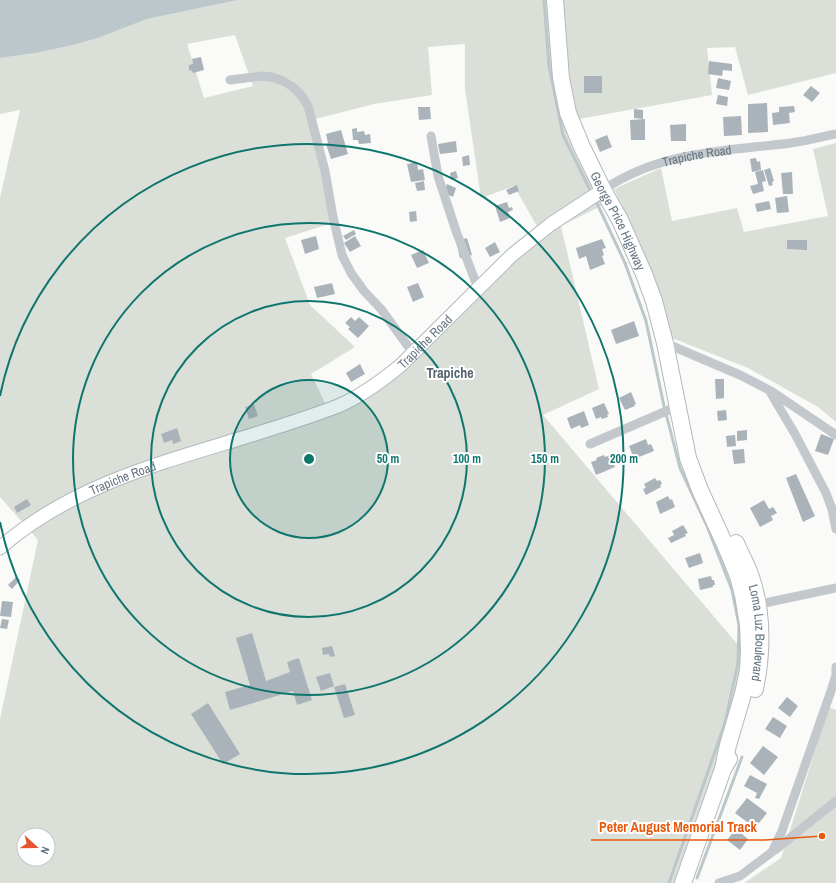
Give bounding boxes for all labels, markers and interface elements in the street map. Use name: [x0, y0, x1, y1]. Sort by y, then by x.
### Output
street label: Trapiche Road: [660, 141, 732, 170]
street label: George Price Highway: [587, 169, 650, 273]
street label: Trapiche Road: [394, 311, 456, 372]
district label: Trapiche: [426, 364, 474, 382]
text: 50 m: [377, 451, 399, 467]
text: 100 m: [453, 451, 481, 467]
text: 150 m: [531, 451, 559, 467]
text: 200 m: [610, 451, 638, 467]
centre of rings: [302, 452, 316, 466]
street label: Trapiche Road: [86, 457, 158, 499]
street label: Loma Luz Boulevard: [745, 582, 769, 683]
callout: Peter August Memorial Track: [591, 814, 765, 840]
text: Peter August Memorial Track: [599, 818, 758, 836]
north arrow: [16, 827, 56, 867]
text: N: [38, 845, 53, 856]

